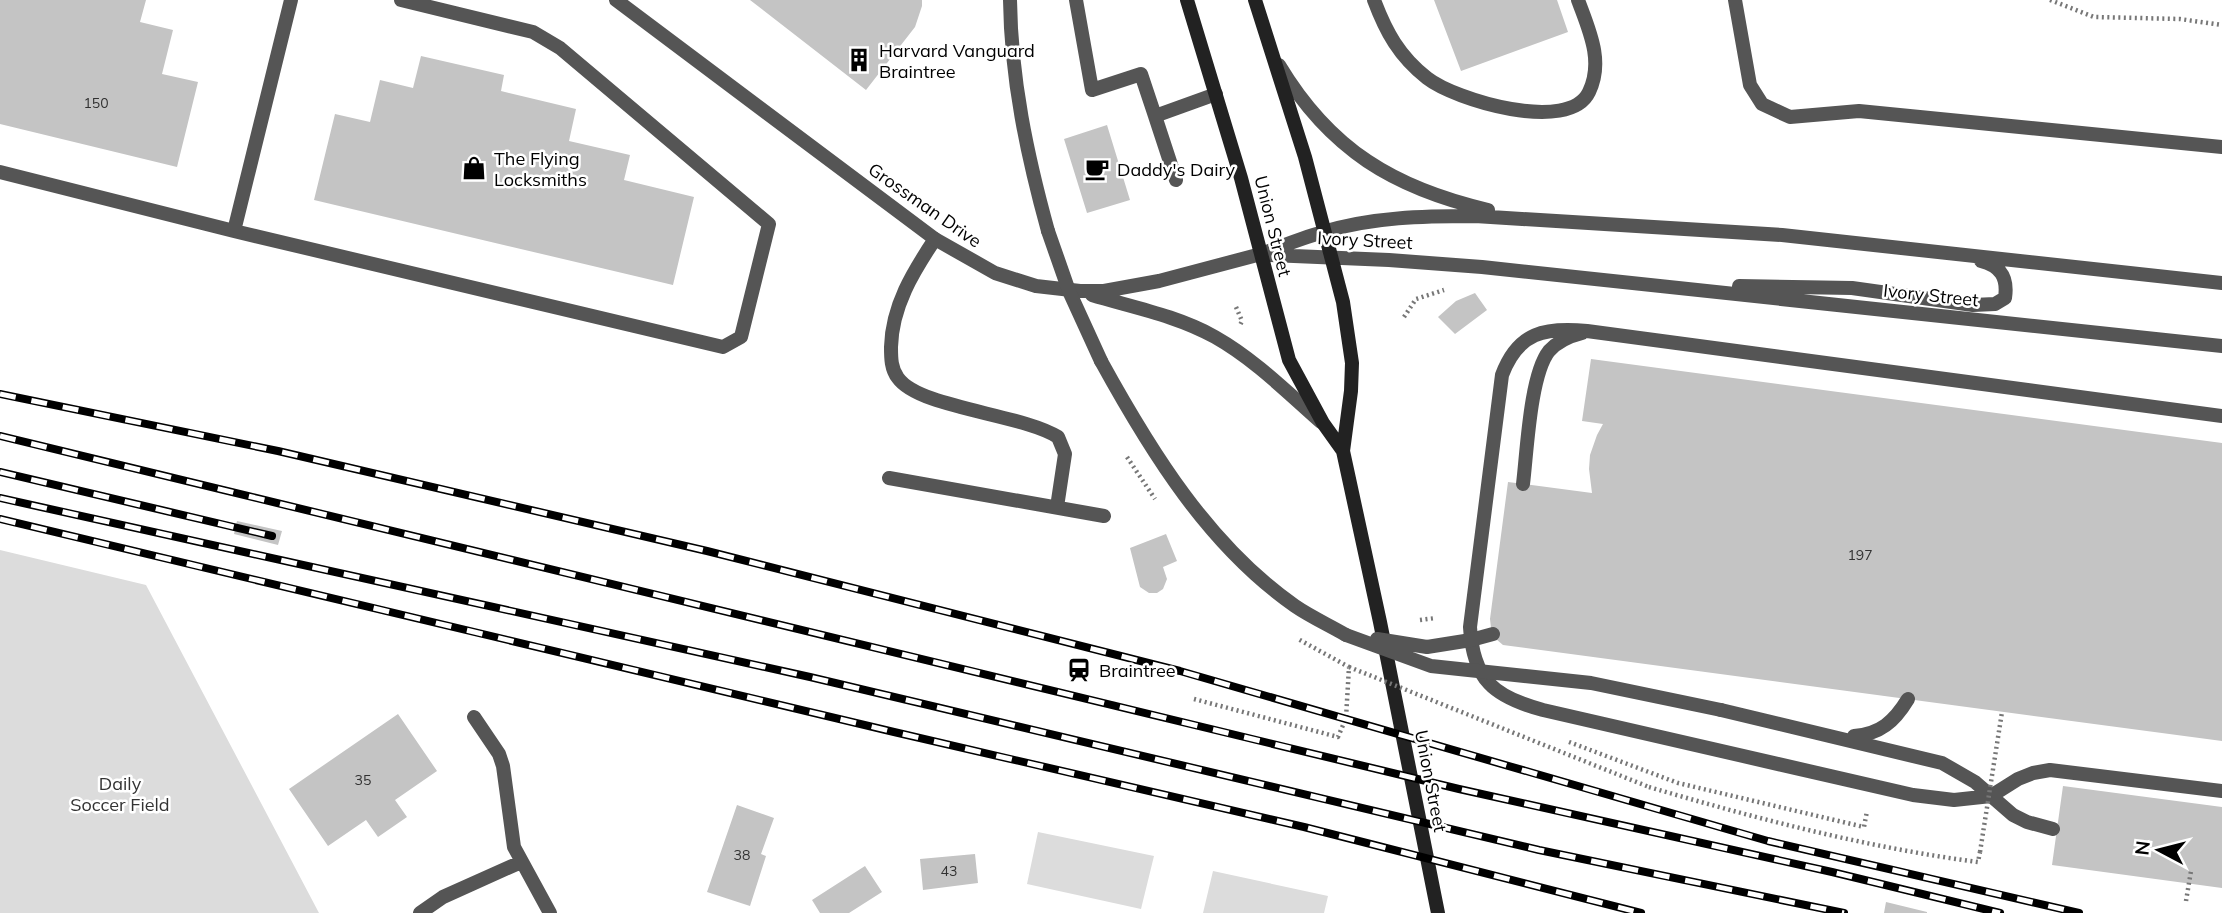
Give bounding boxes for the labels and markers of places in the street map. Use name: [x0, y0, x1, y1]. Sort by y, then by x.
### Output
place label: Harvard Vanguard Braintree: [879, 39, 1035, 83]
building icon: Harvard Vanguard Braintree: [845, 46, 873, 74]
place label: The Flying Locksmiths: [494, 147, 587, 191]
shop icon: The Flying Locksmiths: [460, 154, 488, 182]
cafe icon: Daddy's Dairy: [1083, 155, 1111, 183]
place label: Daddy's Dairy: [1117, 158, 1236, 181]
station icon: Braintree: [1065, 656, 1093, 684]
place label: Braintree: [1099, 659, 1176, 682]

